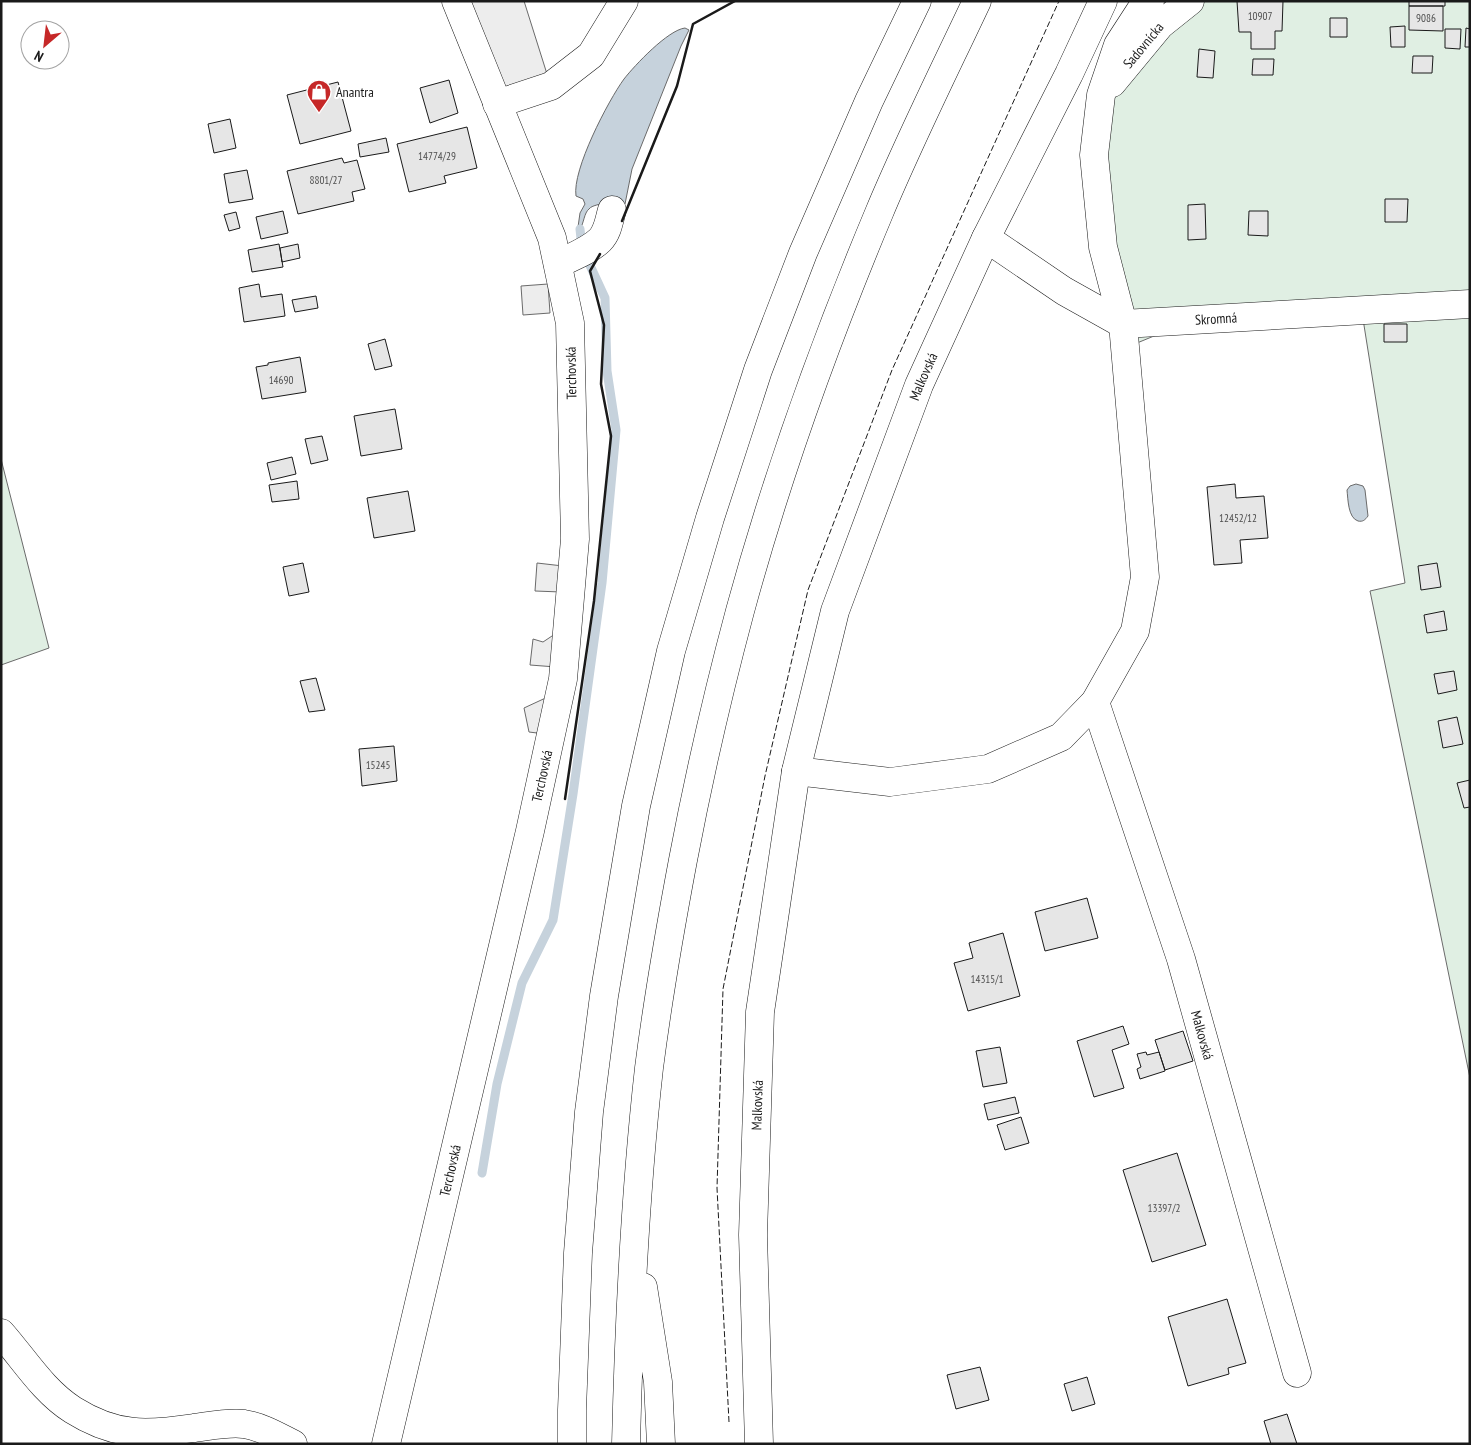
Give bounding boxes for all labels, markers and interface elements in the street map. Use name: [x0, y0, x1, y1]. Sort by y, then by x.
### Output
house number: 10907: [1248, 9, 1272, 23]
house number: 9086: [1416, 11, 1436, 25]
street label: Sadovnícka: [1119, 19, 1167, 72]
north arrow: [20, 20, 70, 70]
text: N: [31, 47, 46, 66]
shop icon: Anantra: [306, 79, 332, 113]
place label: Anantra: [336, 83, 374, 101]
house number: 14774/29: [418, 149, 456, 163]
house number: 8801/27: [310, 173, 343, 187]
street label: Skromná: [1194, 308, 1238, 329]
street label: Terchovská: [562, 347, 580, 399]
street label: Malkovská: [905, 350, 941, 403]
house number: 14690: [269, 373, 293, 387]
house number: 12452/12: [1219, 511, 1257, 525]
street label: Terchovská: [528, 748, 556, 804]
house number: 15245: [366, 758, 390, 772]
house number: 14315/1: [971, 972, 1004, 986]
street label: Malkovská: [1187, 1008, 1218, 1062]
street label: Malkovská: [747, 1080, 767, 1131]
street label: Terchovská: [435, 1143, 465, 1198]
house number: 13397/2: [1148, 1201, 1181, 1215]

